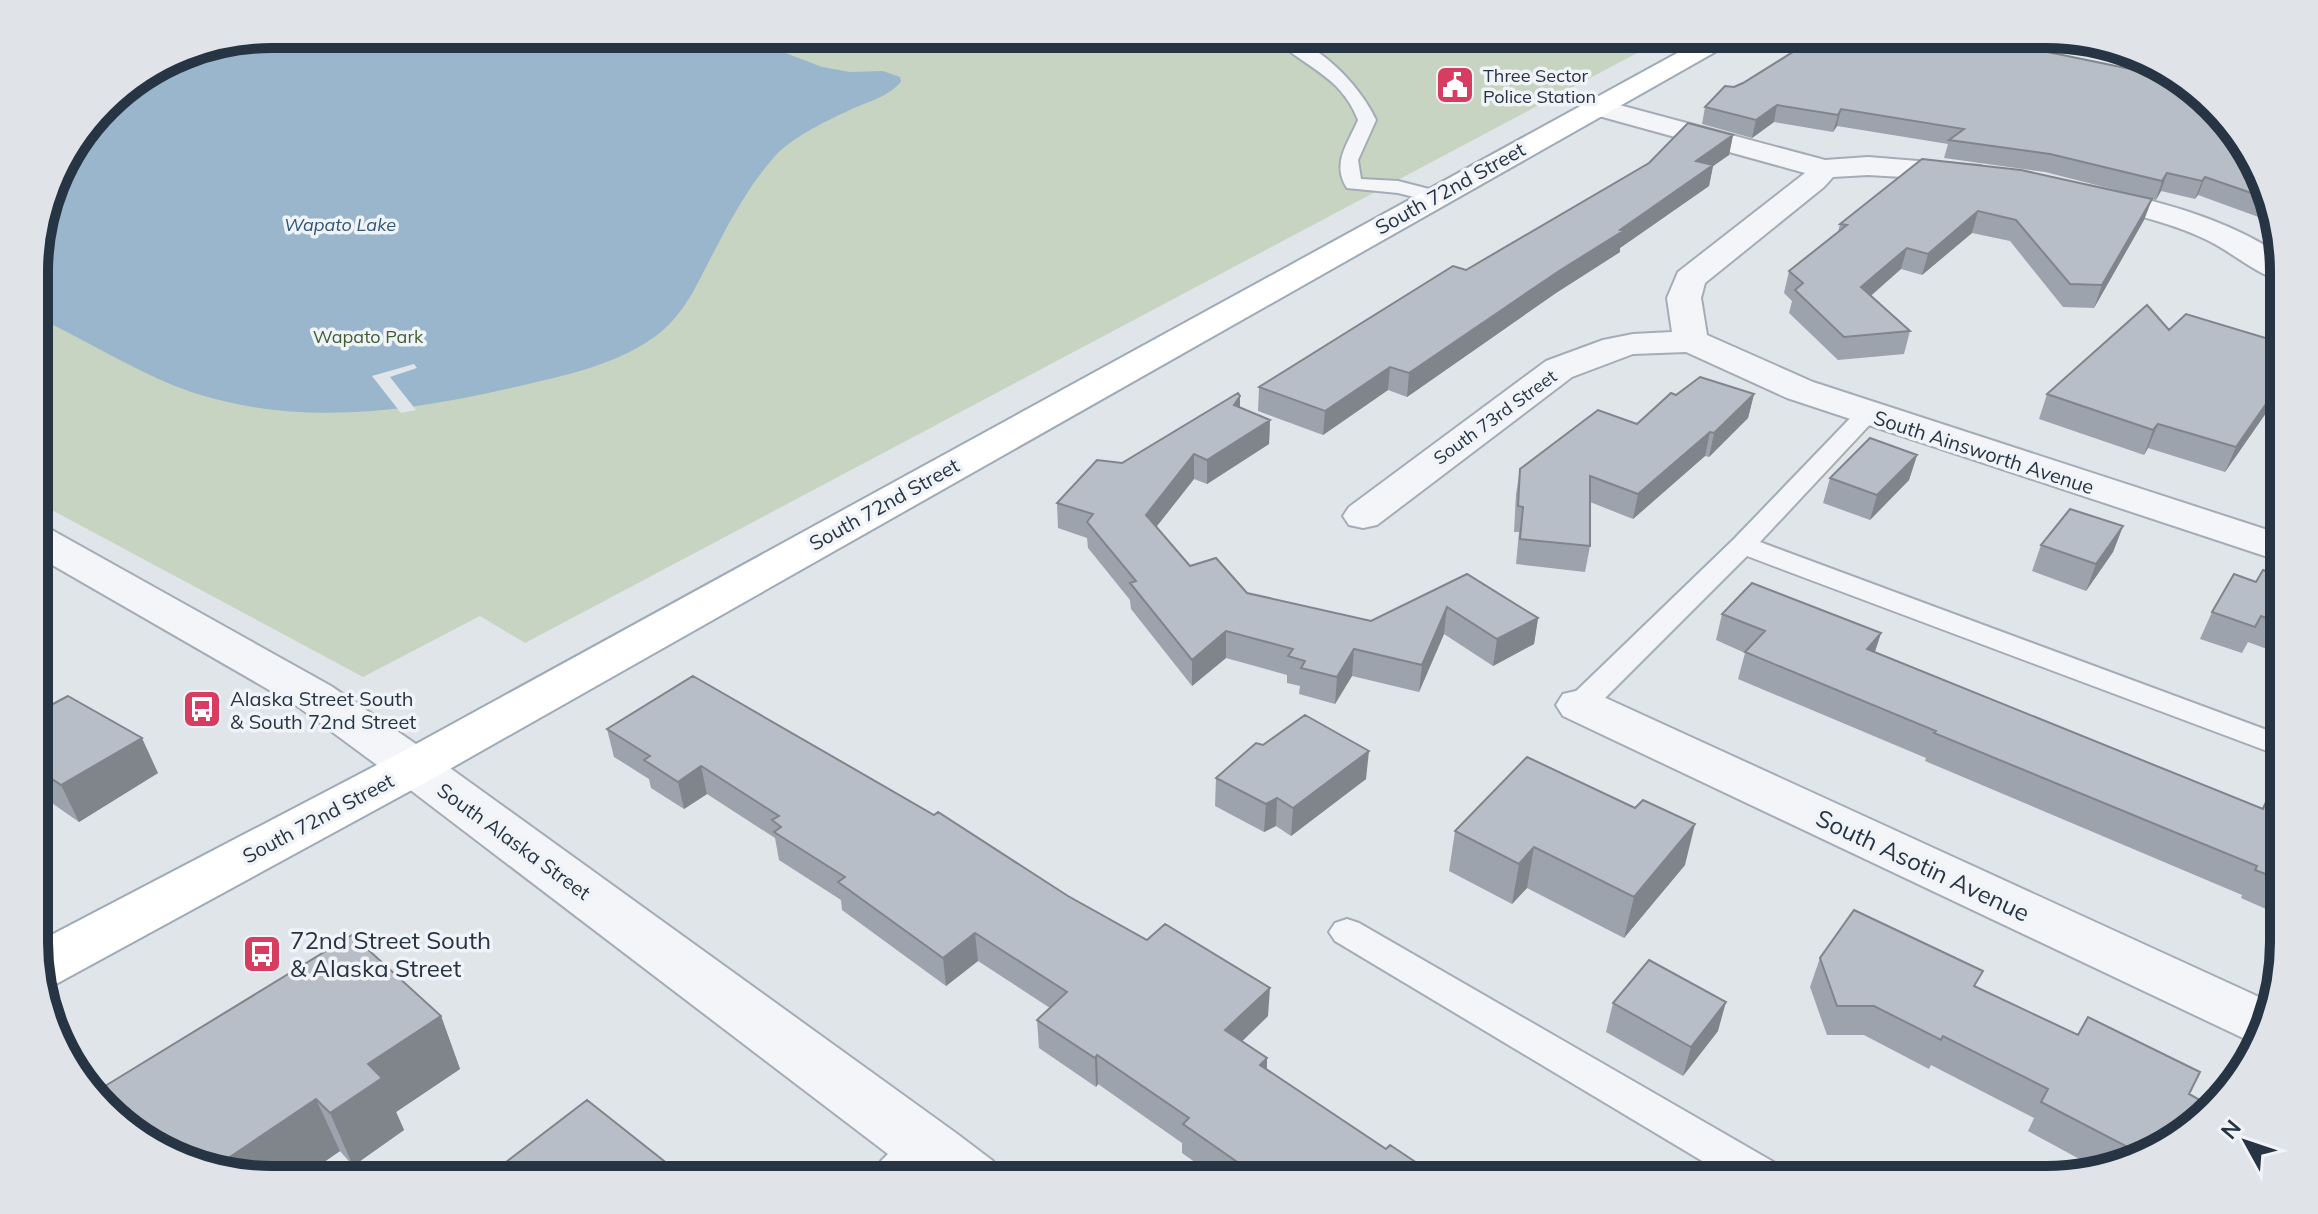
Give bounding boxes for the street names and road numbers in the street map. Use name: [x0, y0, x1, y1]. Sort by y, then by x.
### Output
street label: South 72nd Street: [1371, 136, 1529, 240]
street label: South 73rd Street: [1429, 365, 1561, 469]
street label: South Ainsworth Avenue: [1871, 405, 2097, 499]
street label: South 72nd Street: [805, 452, 963, 556]
street label: South 72nd Street: [238, 768, 398, 868]
street label: South Alaska Street: [432, 777, 596, 905]
street label: South Asotin Avenue: [1811, 802, 2035, 928]

